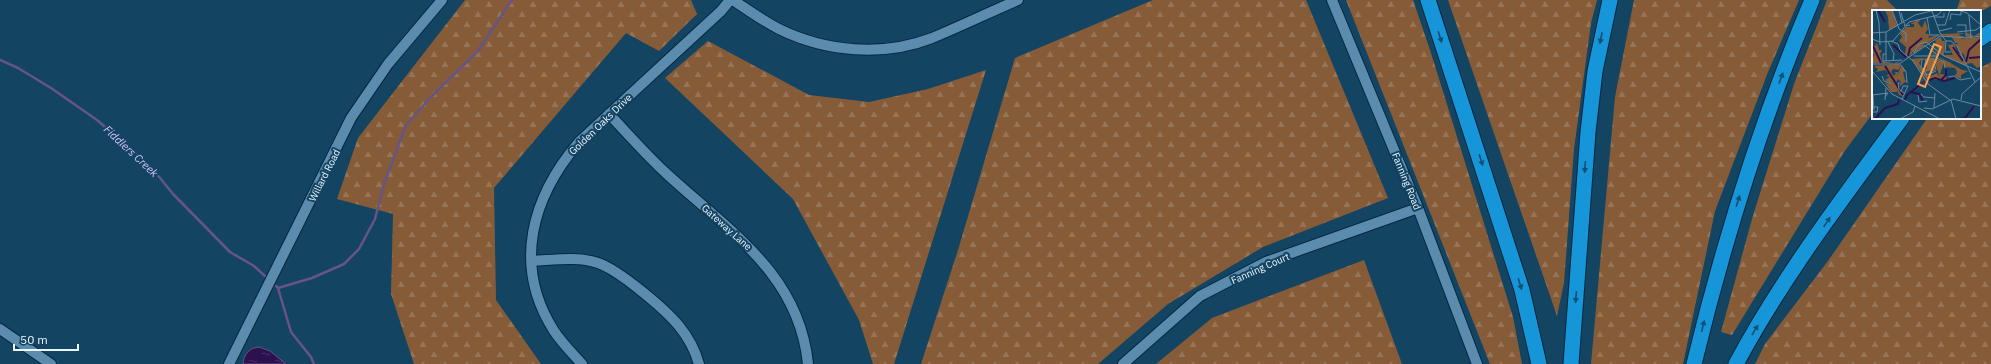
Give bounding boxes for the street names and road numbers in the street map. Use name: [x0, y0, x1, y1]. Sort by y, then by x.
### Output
street label: Golden Oaks Drive: [566, 91, 635, 158]
street label: Willard Road: [306, 147, 343, 204]
street label: Fanning Road: [1389, 151, 1424, 212]
street label: Gateway Lane: [699, 201, 755, 254]
street label: Fanning Court: [1229, 250, 1292, 287]

